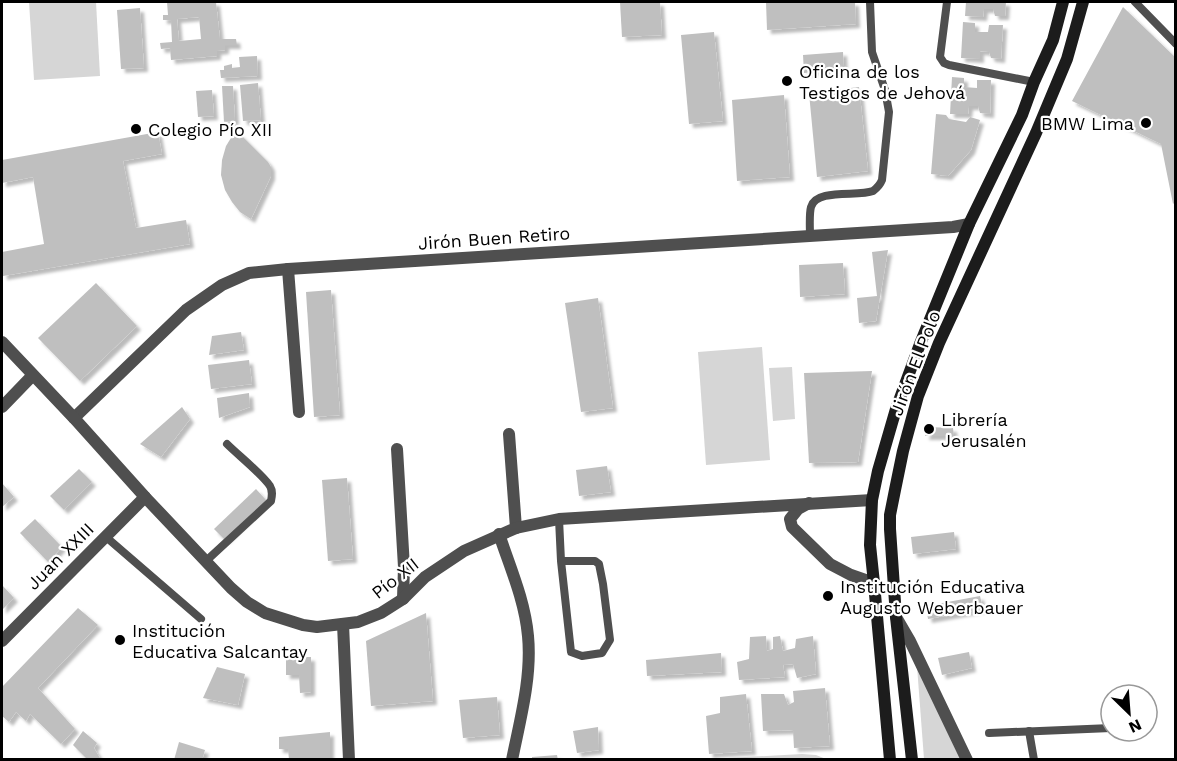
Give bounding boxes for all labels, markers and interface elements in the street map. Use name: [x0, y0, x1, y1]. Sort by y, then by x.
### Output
place label: Oficina de los Testigos de Jehová: [799, 61, 965, 103]
marker: Oficina de los Testigos de Jehová: [780, 74, 794, 88]
place label: BMW Lima: [1041, 113, 1134, 134]
marker: BMW Lima: [1139, 116, 1153, 130]
place label: Colegio Pío XII: [148, 119, 272, 140]
marker: Colegio Pío XII: [129, 122, 143, 136]
street label: Jirón Buen Retiro: [417, 222, 571, 254]
street label: Jirón El Polo: [885, 308, 945, 418]
place label: Librería Jerusalén: [941, 409, 1027, 451]
marker: Librería Jerusalén: [922, 422, 936, 436]
street label: Juan XXIII: [22, 518, 98, 594]
street label: Pío XII: [367, 553, 423, 603]
place label: Institución Educativa Augusto Weberbauer: [840, 576, 1025, 618]
marker: Institución Educativa Augusto Weberbauer: [821, 589, 835, 603]
place label: Institución Educativa Salcantay: [132, 620, 308, 662]
marker: Institución Educativa Salcantay: [113, 633, 127, 647]
north arrow: [1099, 683, 1159, 743]
text: N: [1126, 715, 1145, 737]

